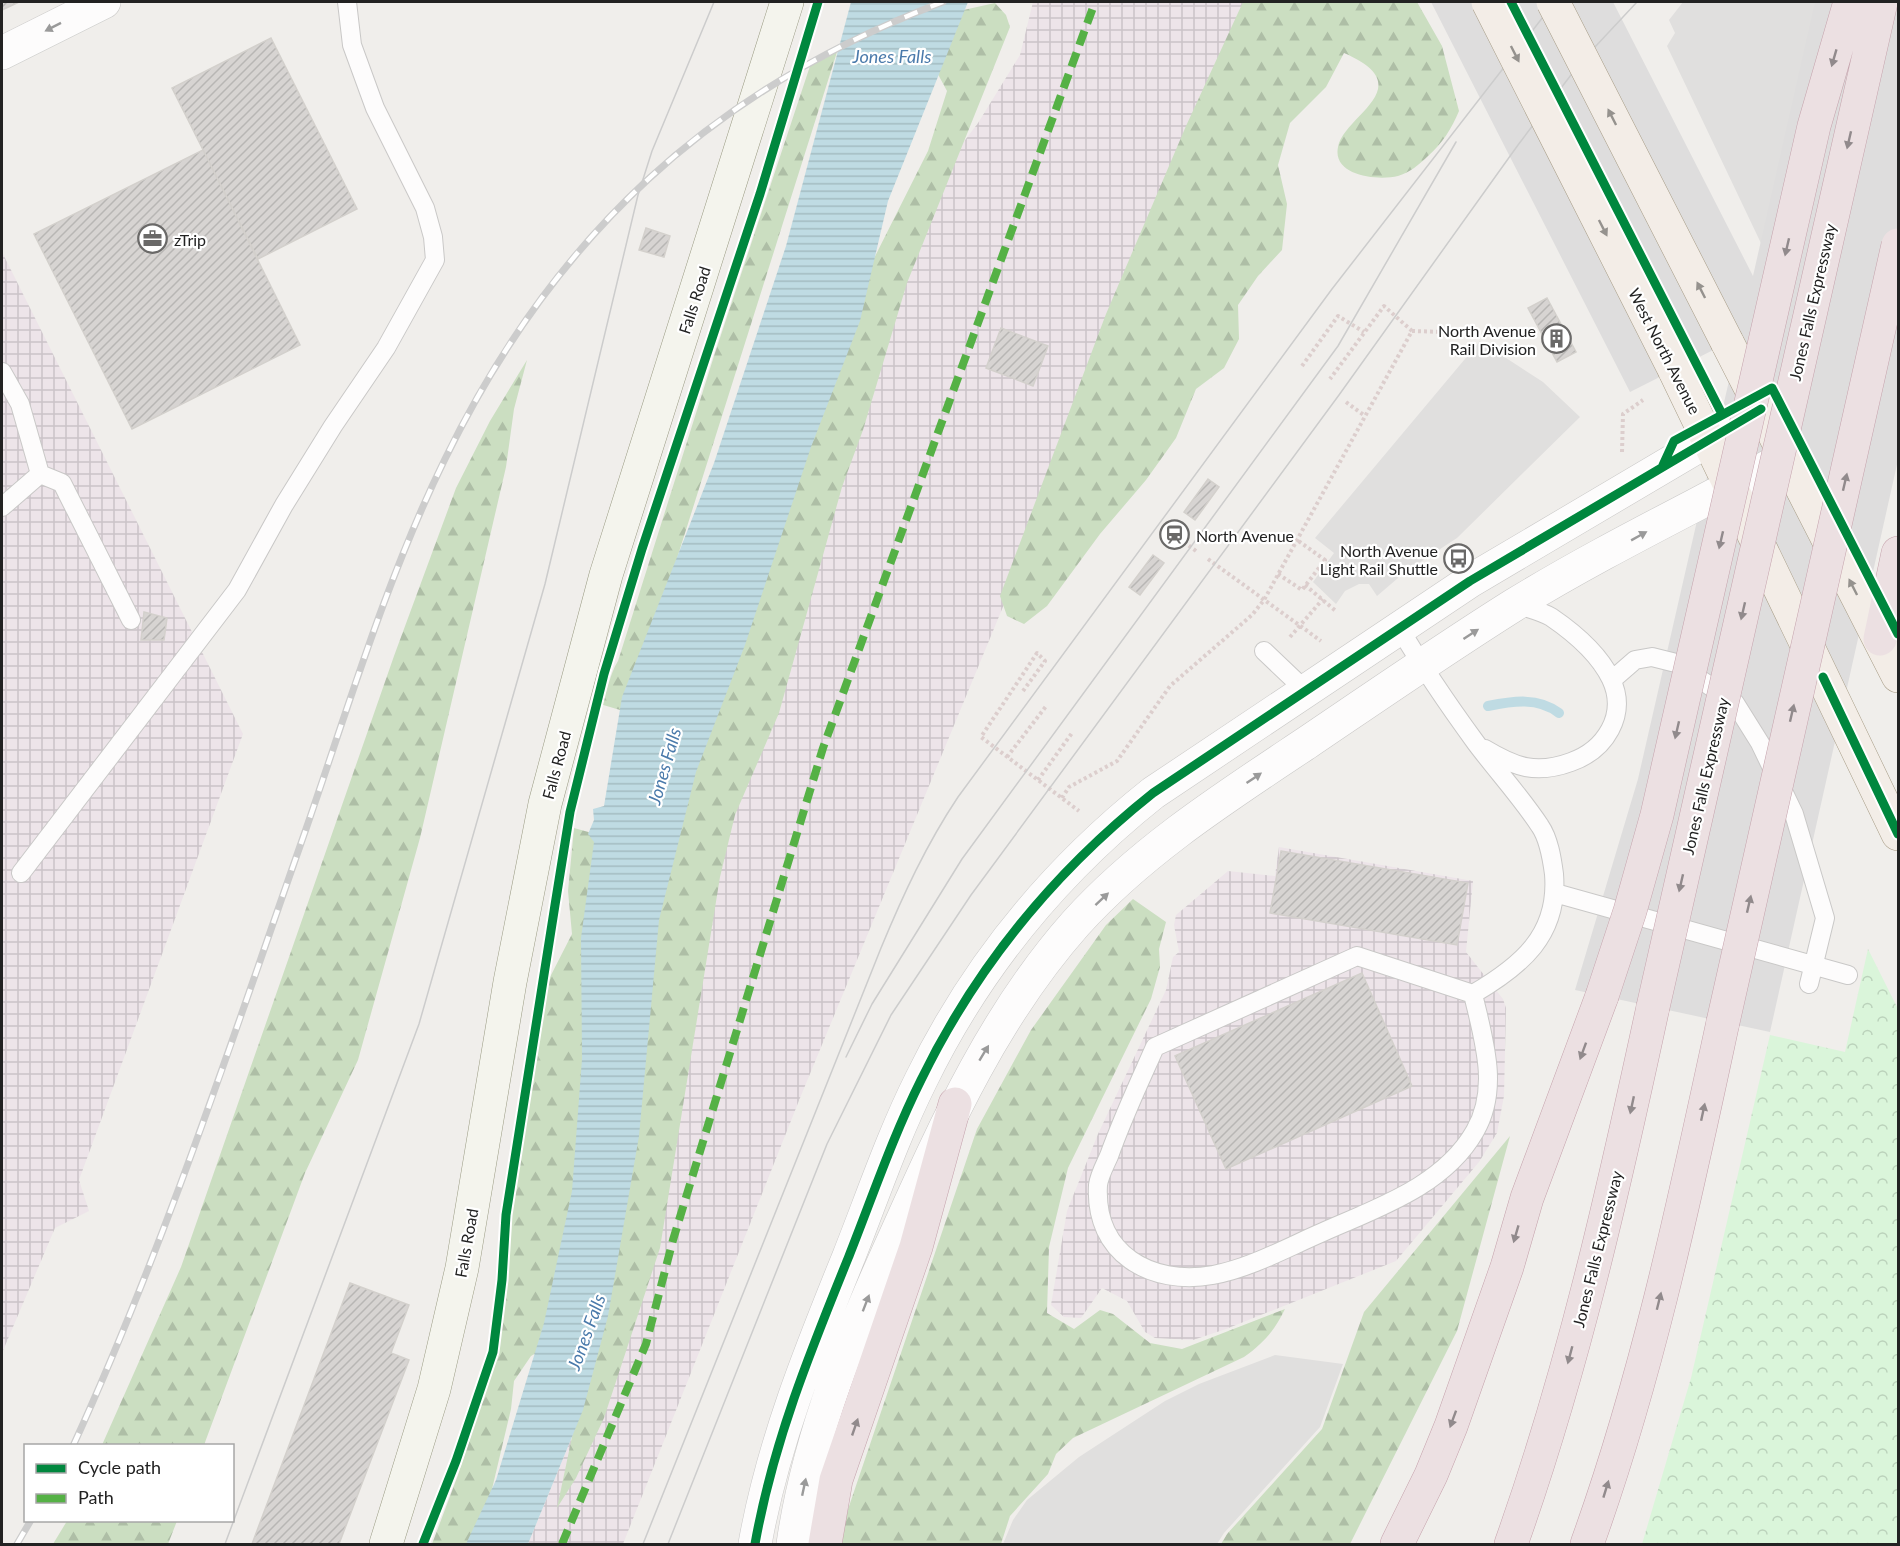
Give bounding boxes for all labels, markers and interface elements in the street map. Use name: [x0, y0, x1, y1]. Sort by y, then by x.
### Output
one-way arrow: [44, 23, 61, 32]
water label: Jones Falls: [852, 45, 931, 67]
one-way arrow: [1510, 45, 1520, 62]
one-way arrow: [1829, 49, 1838, 67]
one-way arrow: [1607, 108, 1617, 125]
one-way arrow: [1844, 131, 1853, 150]
one-way arrow: [1598, 219, 1608, 236]
street label: Jones Falls Expressway: [1785, 221, 1840, 382]
office icon: zTrip: [137, 223, 169, 255]
place label: zTrip: [174, 230, 206, 249]
one-way arrow: [1782, 238, 1791, 257]
street label: Falls Road: [674, 264, 714, 336]
one-way arrow: [1696, 282, 1706, 299]
street label: West North Avenue: [1625, 285, 1705, 417]
place label: North Avenue Rail Division: [1438, 321, 1536, 358]
building icon: North Avenue Rail Division: [1541, 323, 1573, 355]
one-way arrow: [1840, 473, 1850, 491]
station icon: North Avenue: [1159, 519, 1191, 551]
place label: North Avenue: [1196, 526, 1294, 545]
one-way arrow: [1715, 530, 1725, 549]
one-way arrow: [1631, 531, 1648, 541]
place label: North Avenue Light Rail Shuttle: [1320, 541, 1438, 578]
bus stop icon: North Avenue Light Rail Shuttle: [1443, 543, 1475, 575]
one-way arrow: [1848, 578, 1858, 595]
one-way arrow: [1737, 601, 1747, 620]
one-way arrow: [1462, 628, 1478, 640]
street label: Jones Falls Expressway: [1678, 695, 1733, 856]
one-way arrow: [1788, 704, 1798, 723]
one-way arrow: [1672, 720, 1681, 739]
water label: Jones Falls: [642, 725, 685, 808]
street label: Falls Road: [538, 729, 574, 801]
one-way arrow: [1246, 772, 1262, 784]
one-way arrow: [1676, 873, 1685, 892]
one-way arrow: [1094, 892, 1108, 906]
one-way arrow: [1745, 894, 1755, 913]
one-way arrow: [1577, 1042, 1587, 1060]
one-way arrow: [979, 1044, 989, 1061]
one-way arrow: [1627, 1096, 1636, 1115]
one-way arrow: [1699, 1102, 1709, 1121]
street label: Jones Falls Expressway: [1568, 1168, 1626, 1329]
street label: Falls Road: [451, 1207, 481, 1279]
one-way arrow: [1511, 1226, 1520, 1244]
water label: Jones Falls: [562, 1291, 610, 1374]
one-way arrow: [1655, 1292, 1664, 1310]
one-way arrow: [861, 1293, 871, 1311]
one-way arrow: [1565, 1346, 1574, 1364]
one-way arrow: [1448, 1410, 1458, 1428]
one-way arrow: [850, 1418, 860, 1436]
legend: [24, 1444, 234, 1522]
text: Cycle path: [78, 1456, 161, 1478]
one-way arrow: [800, 1477, 809, 1496]
one-way arrow: [1602, 1480, 1611, 1498]
text: Path: [78, 1486, 114, 1508]

